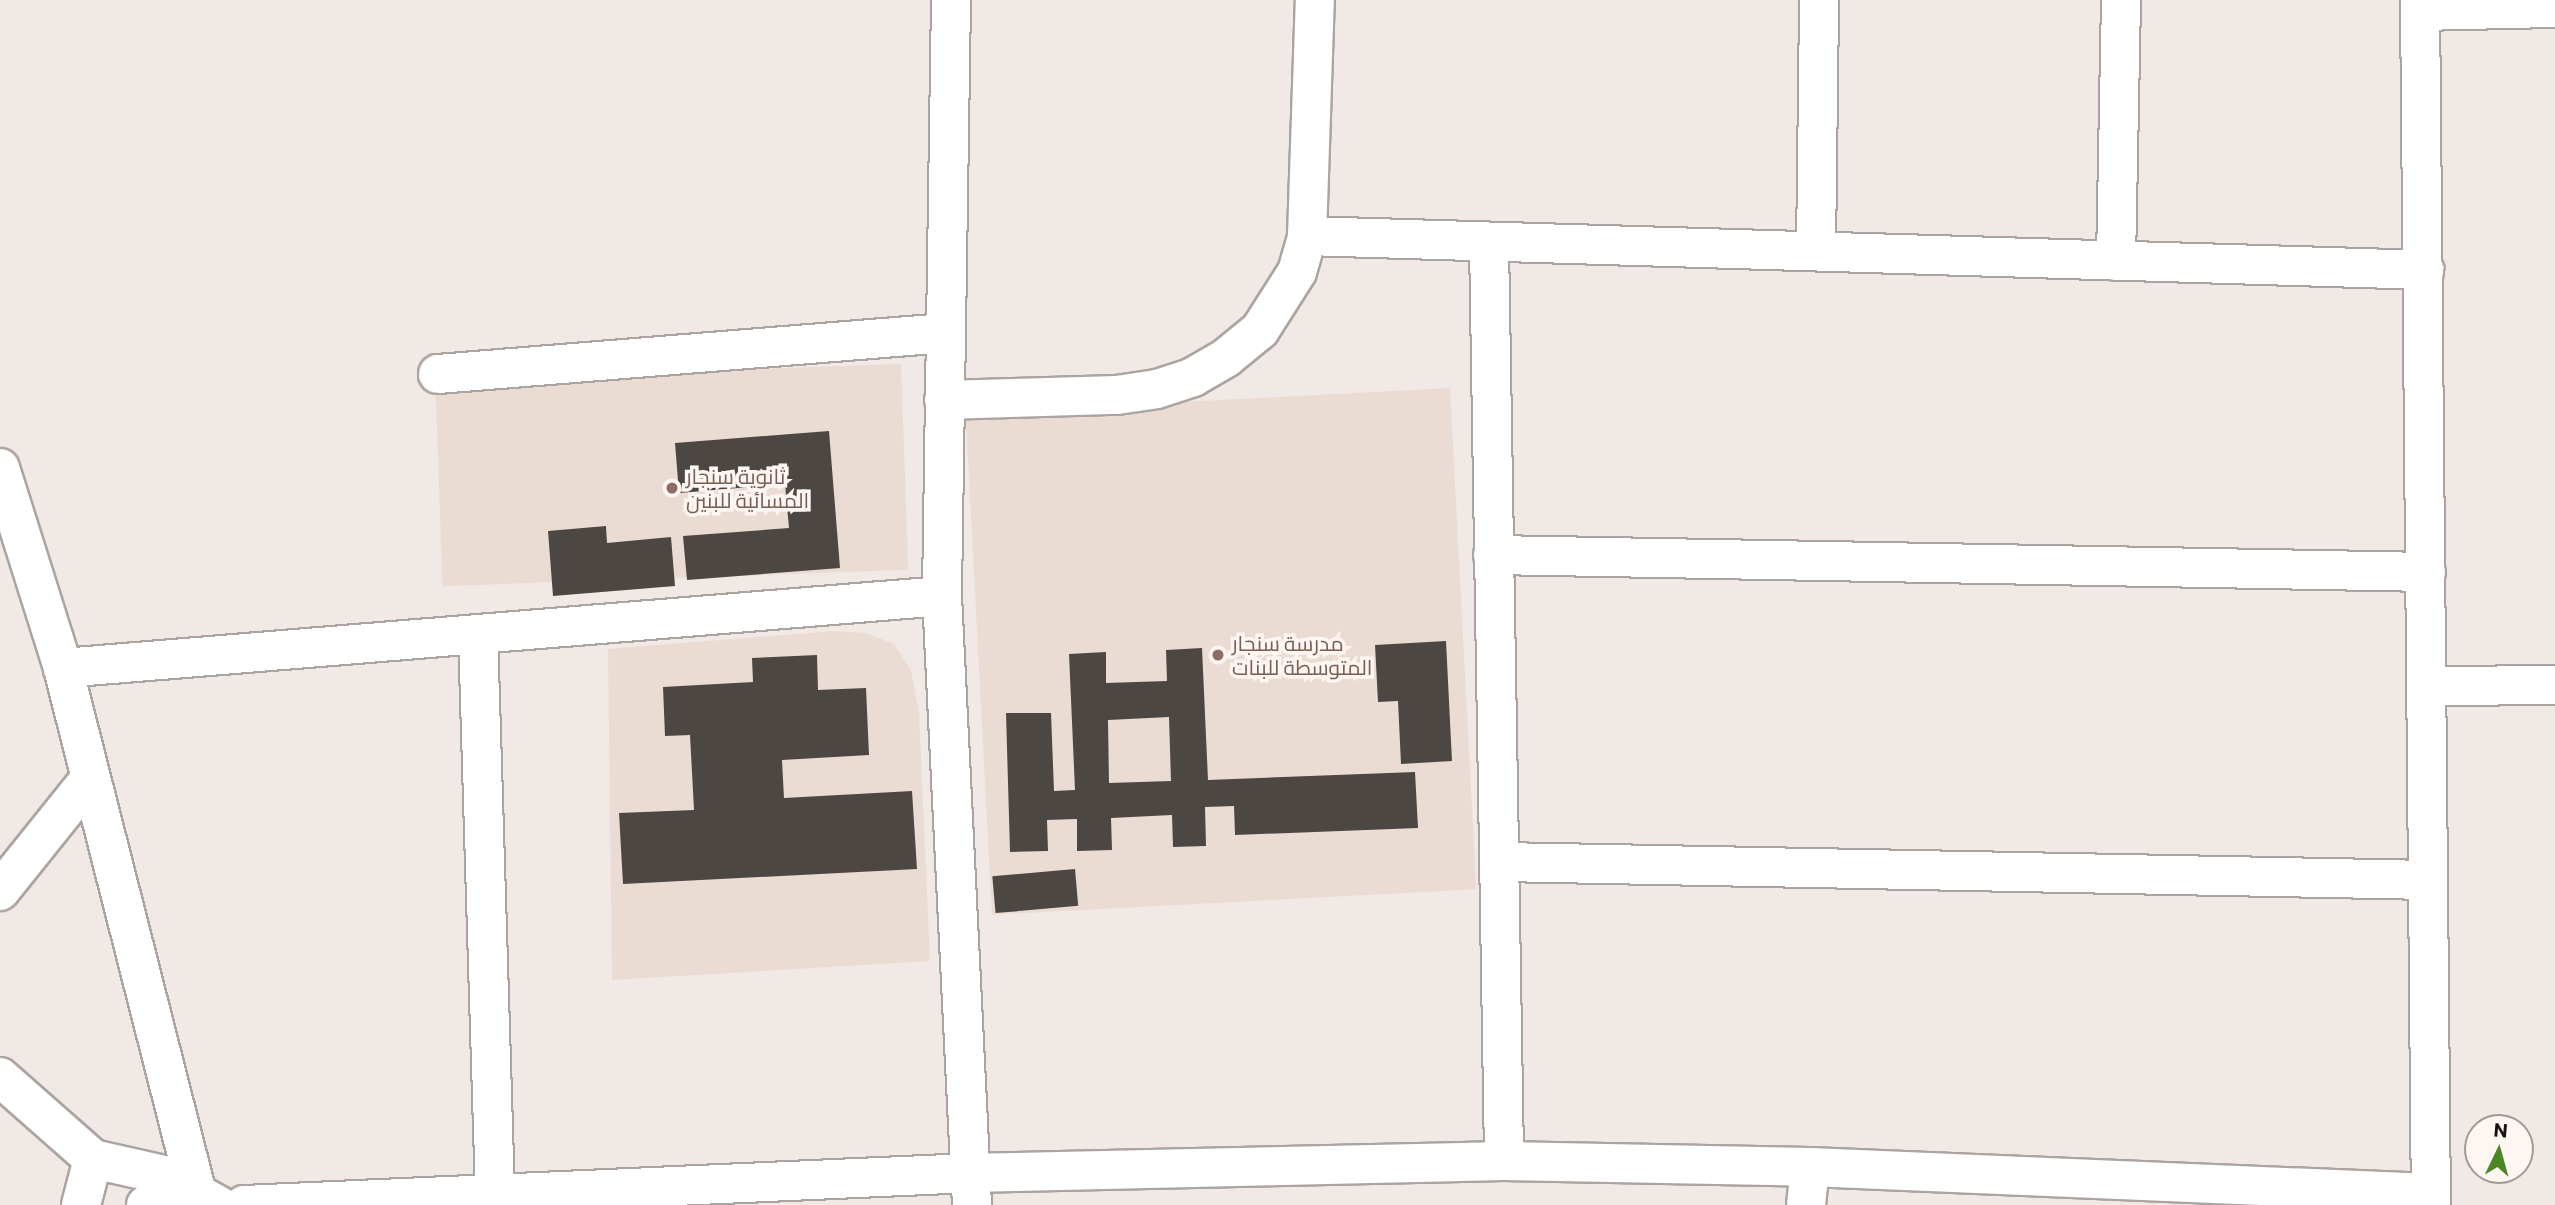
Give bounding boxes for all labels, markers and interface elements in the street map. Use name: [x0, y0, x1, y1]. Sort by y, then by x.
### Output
place label: ثانوية سنجار المسائية للبنين: [686, 463, 809, 513]
marker: ثانوية سنجار المسائية للبنين: [664, 480, 680, 496]
place label: مدرسة سنجار المتوسطة للبنات: [1232, 630, 1373, 680]
marker: مدرسة سنجار المتوسطة للبنات: [1210, 647, 1226, 663]
north arrow: [2464, 1114, 2534, 1184]
text: N: [2493, 1117, 2509, 1142]

